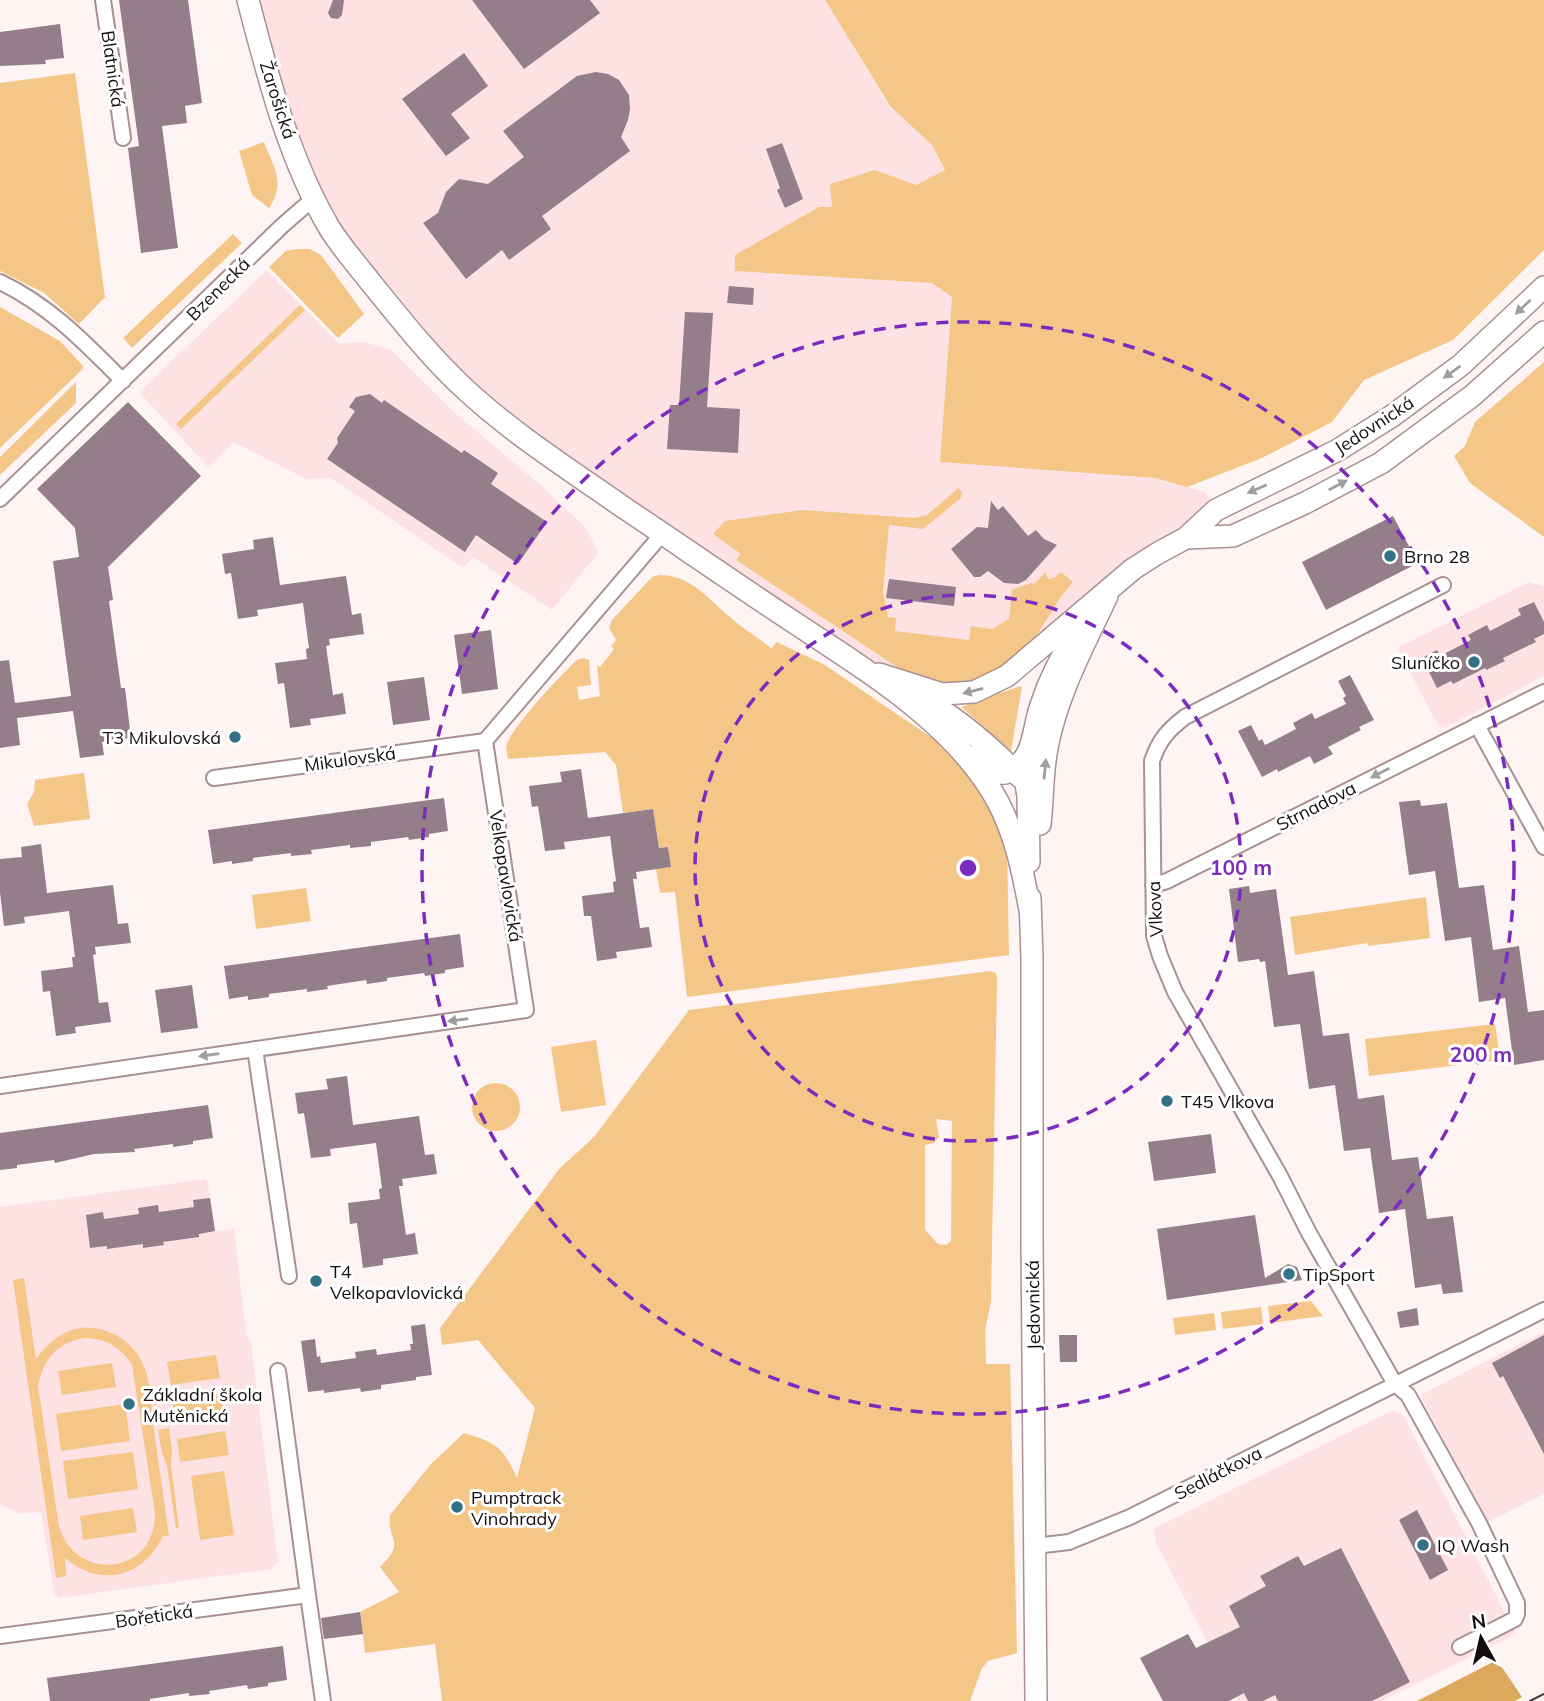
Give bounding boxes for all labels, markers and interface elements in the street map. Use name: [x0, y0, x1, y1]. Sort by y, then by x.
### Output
street label: Blatnická: [96, 29, 130, 109]
street label: Žarošická: [255, 58, 301, 142]
street label: Bzenecká: [181, 252, 255, 326]
one-way arrow: [1514, 299, 1532, 315]
one-way arrow: [1443, 365, 1461, 379]
street label: Jedovnická: [1330, 391, 1418, 459]
one-way arrow: [1329, 480, 1349, 492]
one-way arrow: [1247, 484, 1268, 495]
place label: Brno 28: [1404, 545, 1470, 568]
marker: Brno 28: [1382, 548, 1398, 564]
place label: Sluníčko: [1391, 651, 1460, 674]
marker: Sluníčko: [1466, 654, 1482, 670]
one-way arrow: [962, 686, 984, 697]
place label: T3 Mikulovská: [102, 726, 221, 749]
marker: T3 Mikulovská: [227, 729, 243, 745]
street label: Mikulovská: [303, 741, 397, 777]
one-way arrow: [1040, 758, 1051, 780]
one-way arrow: [1370, 768, 1390, 779]
street label: Strnadova: [1272, 776, 1360, 836]
street label: Velkopavlovická: [484, 808, 528, 944]
text: 100 m: [1210, 854, 1272, 880]
centre of rings: [956, 856, 980, 880]
street label: Vlkova: [1142, 880, 1168, 938]
one-way arrow: [447, 1014, 469, 1025]
text: 200 m: [1450, 1041, 1512, 1067]
one-way arrow: [198, 1050, 220, 1061]
place label: T45 Vlkova: [1181, 1090, 1274, 1113]
marker: T45 Vlkova: [1159, 1093, 1175, 1109]
place label: T4 Velkopavlovická: [330, 1260, 463, 1304]
street label: Jedovnická: [1021, 1260, 1045, 1350]
place label: TipSport: [1303, 1263, 1375, 1286]
marker: TipSport: [1281, 1266, 1297, 1282]
marker: T4 Velkopavlovická: [308, 1273, 324, 1289]
place label: Základní škola Mutěnická: [143, 1383, 263, 1427]
marker: Základní škola Mutěnická: [121, 1396, 137, 1412]
street label: Sedláčkova: [1170, 1441, 1266, 1505]
place label: Pumptrack Vinohrady: [471, 1486, 562, 1530]
marker: Pumptrack Vinohrady: [449, 1499, 465, 1515]
place label: IQ Wash: [1437, 1534, 1510, 1557]
marker: IQ Wash: [1415, 1537, 1431, 1553]
street label: Bořetická: [114, 1599, 194, 1633]
north arrow: [1446, 1603, 1516, 1673]
text: N: [1470, 1608, 1487, 1634]

